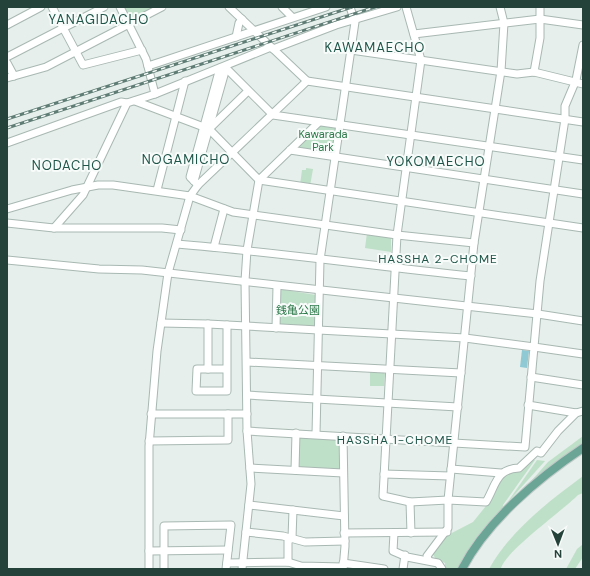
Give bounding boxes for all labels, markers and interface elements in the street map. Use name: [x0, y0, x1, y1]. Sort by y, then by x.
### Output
district label: YANAGIDACHO: [49, 11, 149, 28]
district label: KAWAMAECHO: [325, 39, 425, 56]
park label: Kawarada Park: [298, 127, 348, 154]
district label: NOGAMICHO: [142, 151, 230, 168]
district label: YOKOMAECHO: [386, 153, 486, 170]
district label: NODACHO: [32, 157, 102, 174]
district label: HASSHA 2-CHOME: [378, 251, 498, 267]
park label: 銭亀公園: [276, 303, 320, 317]
district label: HASSHA 1-CHOME: [337, 432, 453, 448]
north arrow: [538, 524, 578, 564]
text: N: [554, 547, 562, 561]

